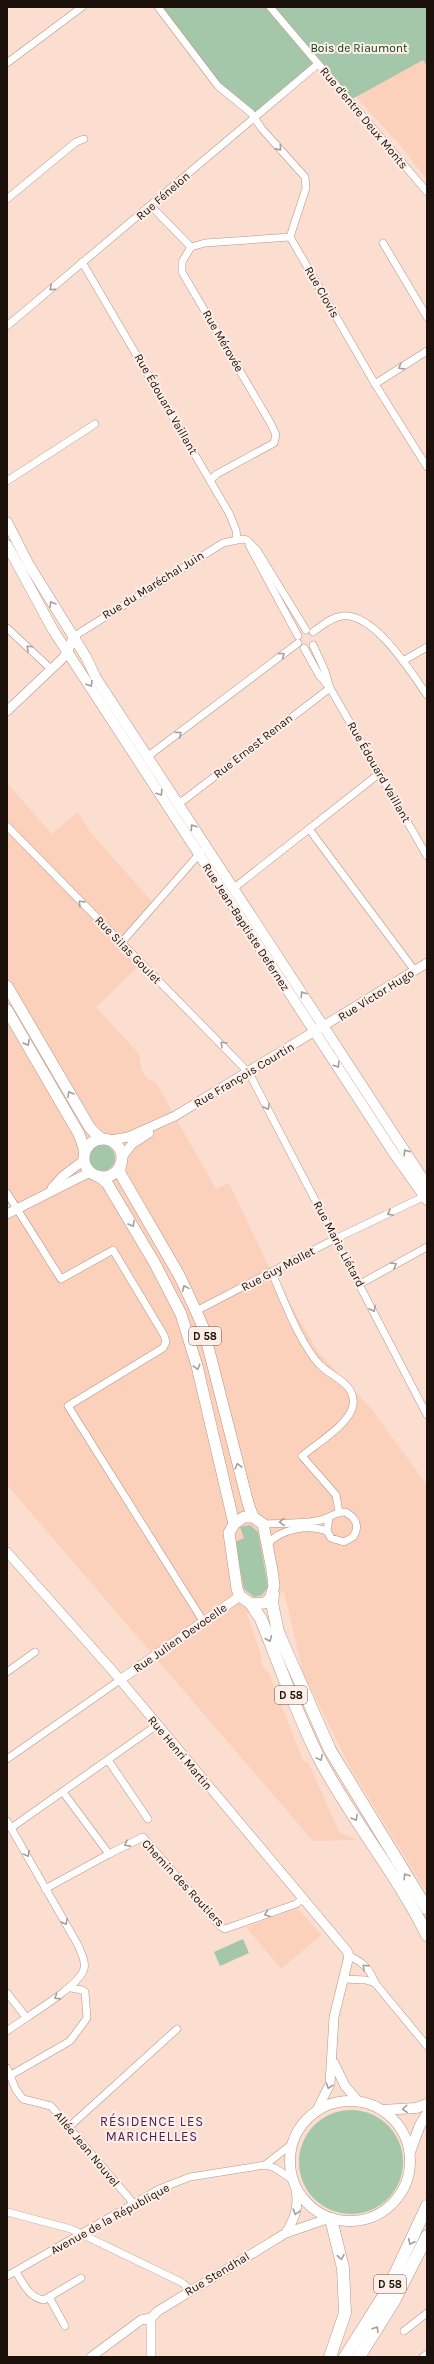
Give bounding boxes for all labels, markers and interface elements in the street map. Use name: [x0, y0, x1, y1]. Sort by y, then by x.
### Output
park label: Bois de Riaumont: [310, 41, 408, 55]
street label: Rue d'entre Deux Monts: [317, 64, 411, 172]
one-way arrow: [274, 143, 281, 150]
street label: Rue Fénelon: [133, 169, 193, 223]
street label: Rue Clovis: [302, 264, 342, 320]
one-way arrow: [50, 283, 57, 290]
street label: Rue Mérovée: [200, 308, 246, 374]
street label: Rue Édouard Vaillant: [131, 351, 202, 457]
one-way arrow: [398, 362, 405, 370]
street label: Rue du Maréchal Juin: [100, 548, 206, 622]
one-way arrow: [49, 601, 57, 608]
one-way arrow: [26, 646, 34, 653]
one-way arrow: [277, 653, 284, 660]
one-way arrow: [85, 680, 92, 687]
street label: Rue Ernest Renan: [211, 711, 295, 781]
street label: Rue Édouard Vaillant: [344, 719, 415, 825]
one-way arrow: [174, 732, 181, 739]
one-way arrow: [155, 789, 163, 796]
one-way arrow: [190, 824, 198, 831]
street label: Rue Jean-Baptiste Defernez: [199, 861, 293, 994]
one-way arrow: [78, 900, 86, 908]
street label: Rue Silas Goulet: [92, 913, 164, 987]
street label: Rue Victor Hugo: [335, 966, 417, 1024]
one-way arrow: [300, 991, 308, 998]
one-way arrow: [22, 1039, 29, 1046]
street label: Rue François Courtin: [191, 1040, 297, 1110]
one-way arrow: [220, 1041, 228, 1049]
one-way arrow: [332, 1061, 340, 1068]
one-way arrow: [68, 1091, 75, 1098]
one-way arrow: [262, 1103, 270, 1111]
one-way arrow: [403, 1150, 410, 1157]
street label: Rue Marie Liétard: [310, 1199, 368, 1289]
one-way arrow: [386, 1208, 394, 1216]
one-way arrow: [127, 1220, 134, 1227]
street label: Rue Guy Mollet: [239, 1244, 318, 1294]
one-way arrow: [389, 1263, 397, 1270]
one-way arrow: [182, 1284, 190, 1291]
one-way arrow: [368, 1305, 376, 1312]
road number: D 58: [189, 1327, 221, 1345]
one-way arrow: [192, 1364, 201, 1371]
one-way arrow: [234, 1462, 243, 1469]
one-way arrow: [279, 1518, 285, 1527]
street label: Rue Julien Devocelle: [131, 1600, 229, 1676]
one-way arrow: [264, 1634, 272, 1642]
road number: D 58: [275, 1686, 307, 1704]
street label: Rue Henri Martin: [145, 1713, 215, 1793]
one-way arrow: [315, 1754, 323, 1761]
one-way arrow: [350, 1814, 358, 1821]
street label: Chemin des Routiers: [139, 1836, 227, 1930]
one-way arrow: [124, 1839, 131, 1847]
one-way arrow: [22, 1850, 29, 1858]
one-way arrow: [403, 1873, 411, 1880]
one-way arrow: [264, 1910, 271, 1918]
one-way arrow: [60, 1918, 67, 1925]
one-way arrow: [362, 1964, 370, 1971]
one-way arrow: [54, 1992, 61, 1999]
one-way arrow: [325, 2083, 334, 2090]
one-way arrow: [402, 2104, 408, 2113]
street label: Allée Jean Nouvel: [51, 2108, 123, 2190]
district label: RÉSIDENCE LES MARICHELLES: [100, 2112, 204, 2144]
street label: Avenue de la République: [48, 2181, 172, 2257]
one-way arrow: [292, 2209, 301, 2216]
one-way arrow: [408, 2237, 416, 2245]
street label: Rue Stendhal: [182, 2249, 252, 2299]
one-way arrow: [336, 2254, 344, 2260]
road number: D 58: [374, 2275, 406, 2293]
one-way arrow: [372, 2326, 379, 2333]

